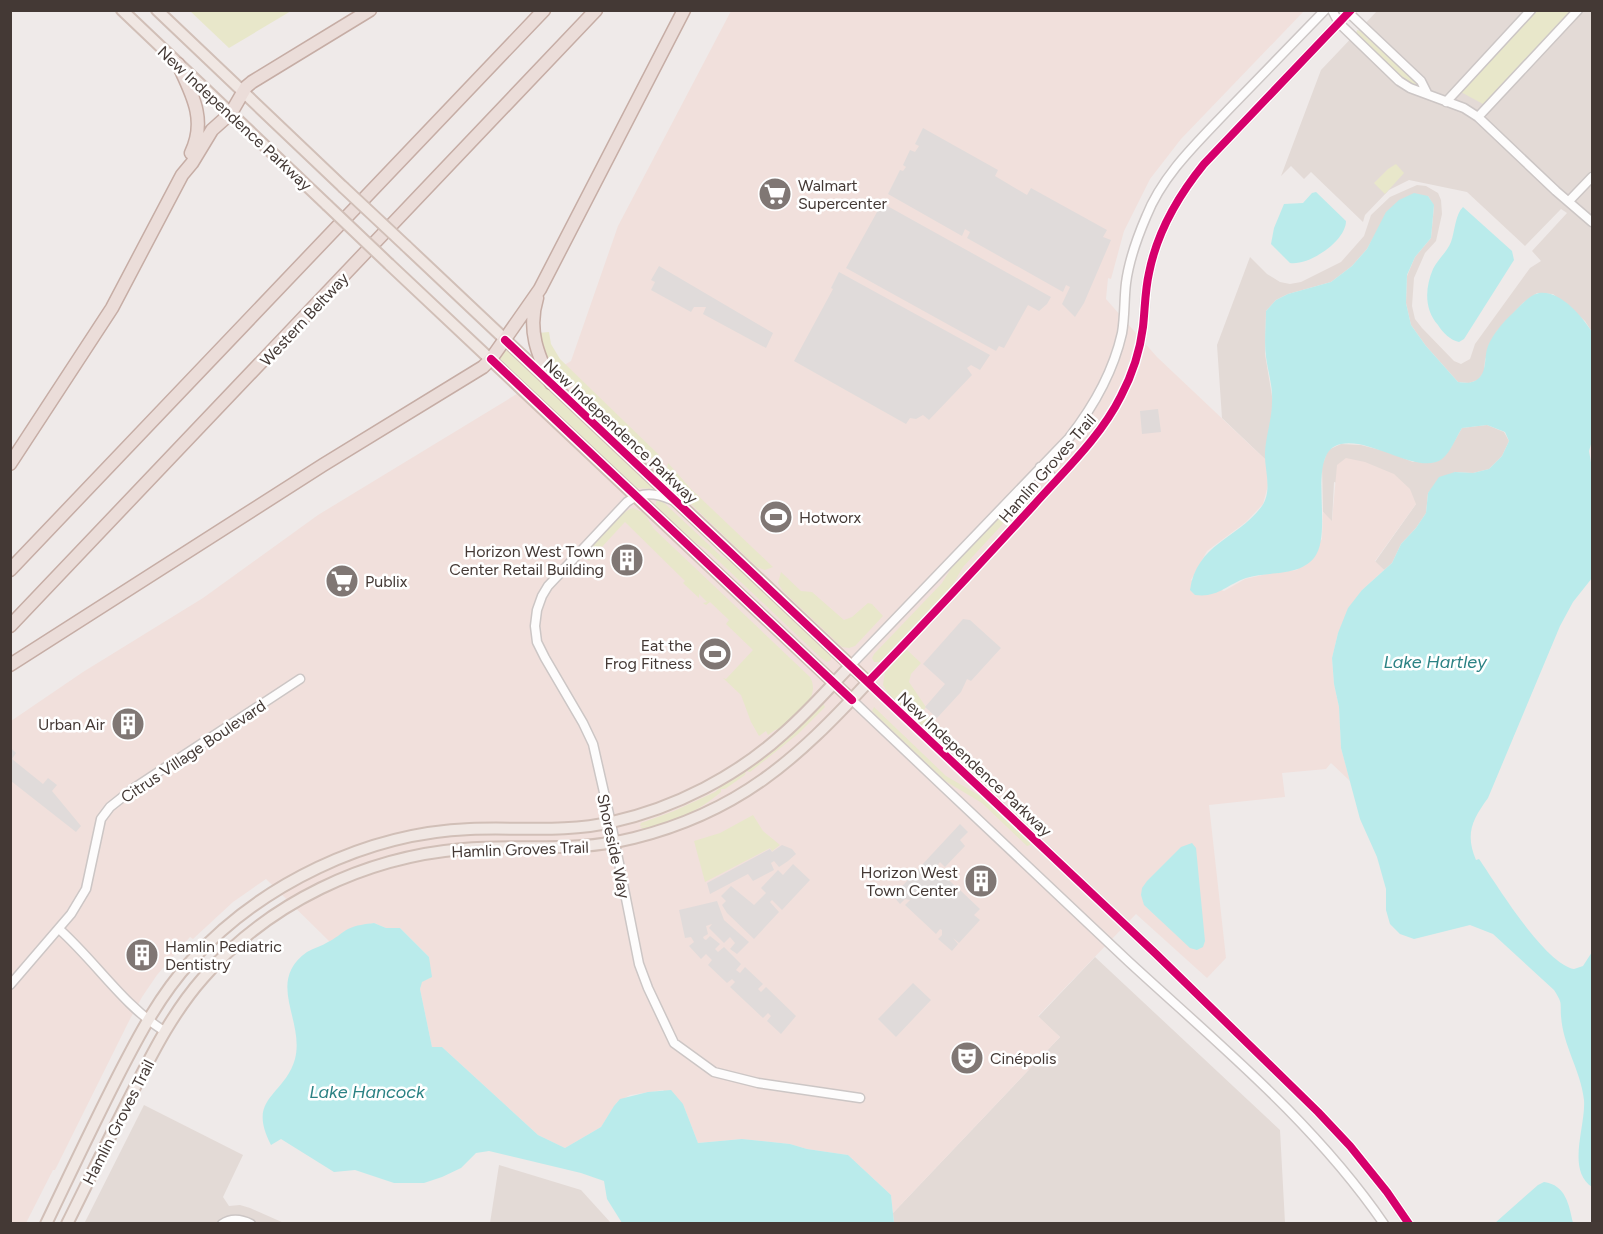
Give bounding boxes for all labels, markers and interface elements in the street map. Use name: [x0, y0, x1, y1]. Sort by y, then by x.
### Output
street label: New Independence Parkway: [154, 42, 316, 195]
supermarket icon: Walmart Supercenter: [757, 176, 793, 212]
place label: Walmart Supercenter: [798, 176, 887, 213]
street label: Western Beltway: [256, 268, 353, 370]
street label: New Independence Parkway: [540, 355, 702, 508]
street label: Hamlin Groves Trail: [995, 410, 1100, 527]
sports icon: Hotworx: [758, 499, 794, 535]
place label: Hotworx: [799, 508, 861, 527]
place label: Horizon West Town Center Retail Building: [449, 542, 604, 579]
building icon: Horizon West Town Center Retail Building: [609, 542, 645, 578]
supermarket icon: Publix: [324, 563, 360, 599]
place label: Publix: [365, 572, 408, 591]
place label: Eat the Frog Fitness: [604, 636, 692, 673]
sports icon: Eat the Frog Fitness: [697, 636, 733, 672]
water label: Lake Hartley: [1383, 651, 1488, 673]
street label: New Independence Parkway: [894, 688, 1056, 841]
street label: Citrus Village Boulevard: [117, 696, 269, 807]
building icon: Urban Air: [110, 706, 146, 742]
place label: Urban Air: [38, 715, 106, 734]
street label: Shoreside Way: [593, 792, 634, 901]
street label: Hamlin Groves Trail: [451, 838, 589, 861]
place label: Horizon West Town Center: [861, 863, 959, 900]
building icon: Horizon West Town Center: [963, 863, 999, 899]
building icon: Hamlin Pediatric Dentistry: [124, 937, 160, 973]
place label: Hamlin Pediatric Dentistry: [165, 937, 282, 974]
theatre icon: Cinépolis: [949, 1040, 985, 1076]
place label: Cinépolis: [990, 1049, 1056, 1068]
street label: Hamlin Groves Trail: [79, 1057, 158, 1188]
water label: Lake Hancock: [309, 1081, 426, 1103]

